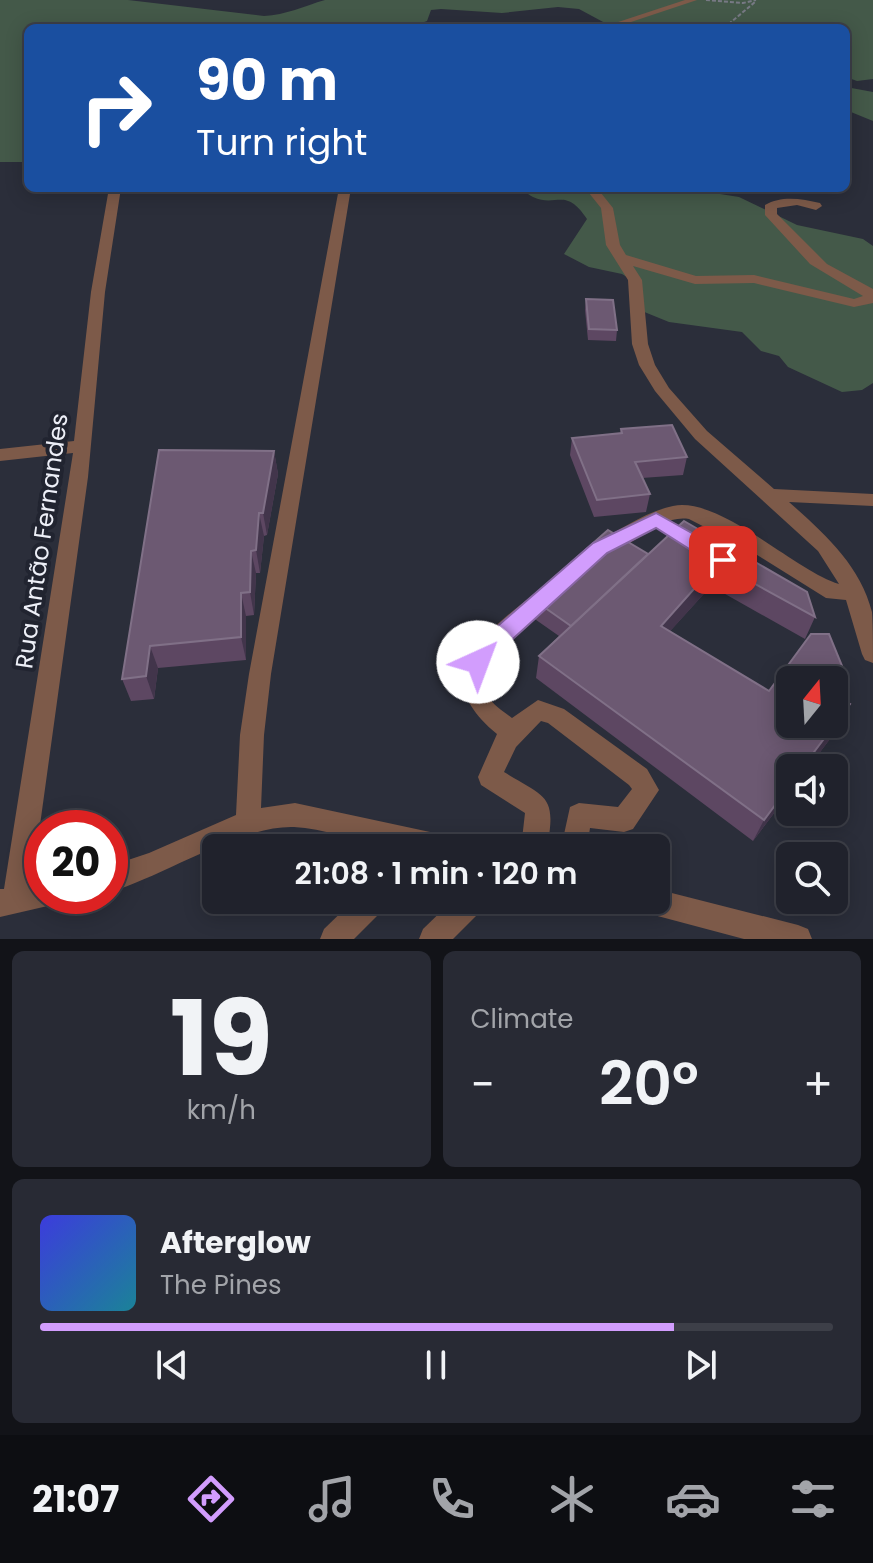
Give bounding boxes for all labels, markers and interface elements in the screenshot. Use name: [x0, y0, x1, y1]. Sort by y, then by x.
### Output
text: 90 m: [196, 41, 338, 120]
icon: right: [64, 56, 168, 160]
text: Turn right: [196, 117, 367, 168]
street label: Rua Antão Fernandes: [7, 411, 76, 671]
pin: [689, 526, 757, 594]
icon: arrive: [701, 538, 745, 582]
position arrow: [436, 620, 520, 704]
north arrow: [776, 666, 848, 738]
map controls: [776, 666, 848, 914]
button: sound: [776, 754, 848, 826]
speed limit sign: 20: [24, 810, 128, 914]
button: search: [776, 842, 848, 914]
text: 21:08 · 1 min · 120 m: [294, 852, 578, 895]
text: 19: [170, 966, 273, 1111]
text: Climate: [471, 1001, 573, 1037]
text: 20°: [599, 1042, 699, 1126]
text: −: [471, 1054, 495, 1115]
text: +: [803, 1054, 833, 1115]
text: km/h: [187, 1092, 256, 1128]
text: Afterglow: [160, 1221, 311, 1264]
text: The Pines: [160, 1267, 282, 1303]
icon: previous: [150, 1343, 194, 1387]
icon: pause: [414, 1343, 458, 1387]
icon: next: [679, 1343, 723, 1387]
icon: directions: [183, 1471, 239, 1527]
icon: music: [304, 1471, 360, 1527]
icon: phone: [424, 1471, 480, 1527]
icon: climate: [544, 1471, 600, 1527]
icon: car: [665, 1471, 721, 1527]
icon: filters: [785, 1471, 841, 1527]
text: 21:07: [32, 1474, 119, 1525]

